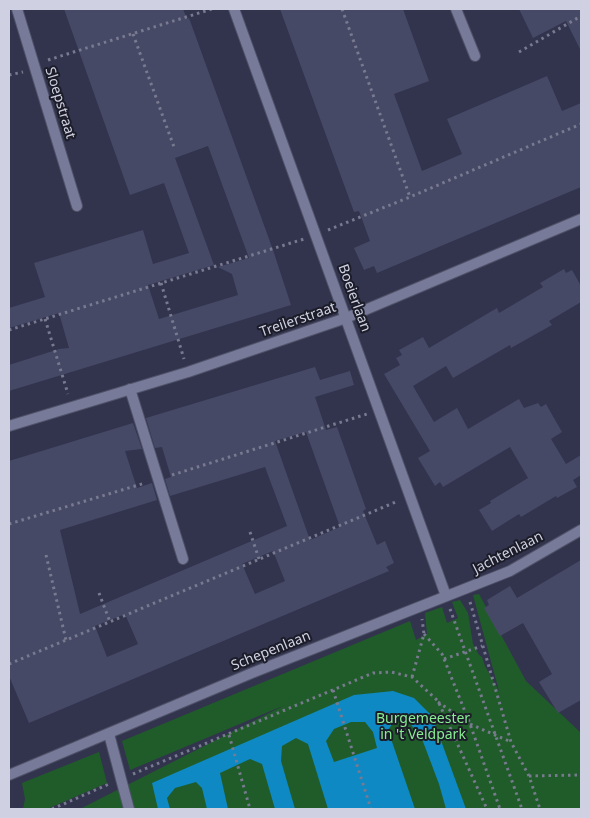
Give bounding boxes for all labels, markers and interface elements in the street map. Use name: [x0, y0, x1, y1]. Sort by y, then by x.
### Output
street label: Sloepstraat: [41, 65, 79, 141]
street label: Boeierlaan: [334, 262, 374, 334]
street label: Treilerstraat: [258, 299, 338, 341]
street label: Jachtenlaan: [470, 528, 546, 578]
street label: Schepenlaan: [229, 627, 313, 675]
park label: Burgemeester in 't Veldpark: [376, 711, 470, 744]

